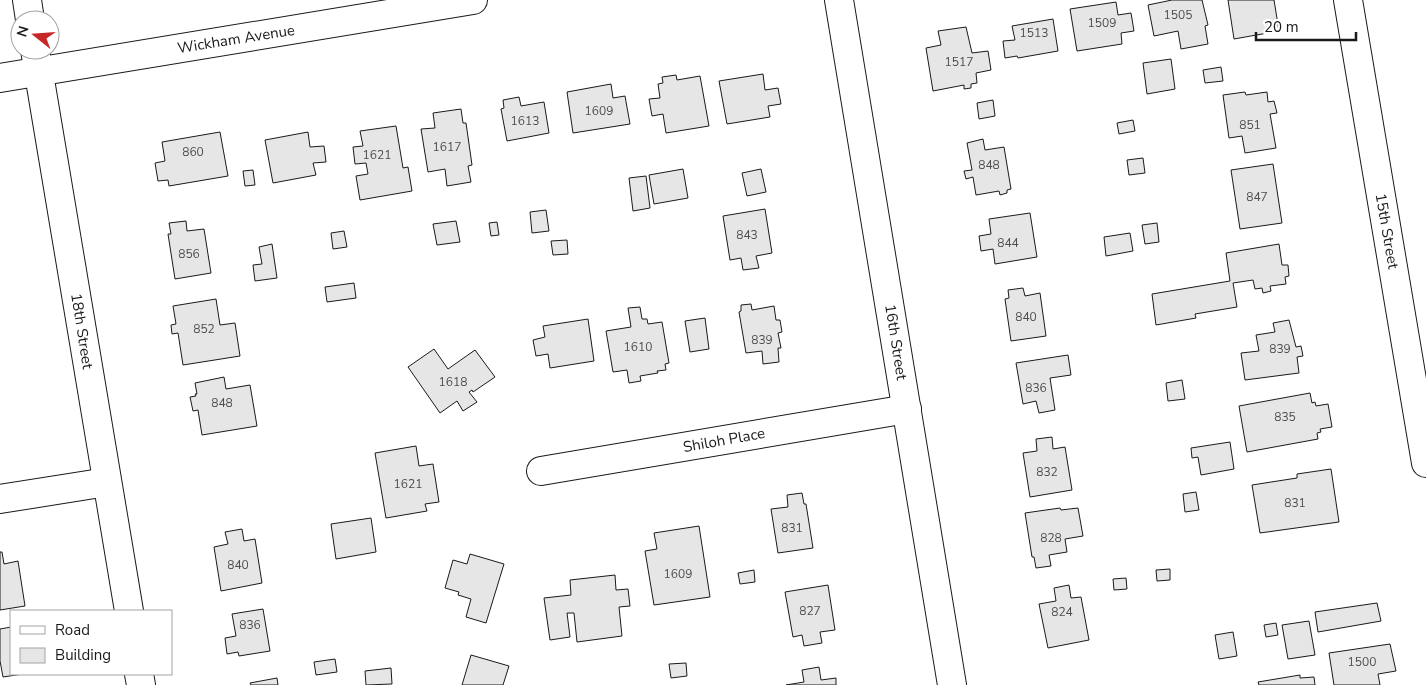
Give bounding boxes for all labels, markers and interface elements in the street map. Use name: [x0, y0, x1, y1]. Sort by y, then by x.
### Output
house number: 1505: [1164, 7, 1192, 23]
north arrow: [10, 10, 60, 60]
scale bar: [1256, 10, 1356, 42]
house number: 1509: [1088, 15, 1116, 31]
text: 20 m: [1264, 17, 1299, 37]
street label: Wickham Avenue: [176, 20, 296, 58]
text: N: [12, 24, 34, 39]
house number: 1513: [1020, 25, 1048, 41]
house number: 1517: [945, 54, 973, 70]
house number: 1609: [585, 103, 613, 119]
house number: 1613: [511, 113, 539, 129]
house number: 851: [1239, 117, 1261, 133]
house number: 1617: [433, 139, 461, 155]
house number: 860: [182, 144, 204, 160]
house number: 1621: [363, 147, 391, 163]
house number: 848: [978, 157, 1000, 173]
house number: 847: [1246, 189, 1268, 205]
street label: 15th Street: [1371, 192, 1404, 271]
house number: 843: [736, 227, 758, 243]
house number: 844: [997, 235, 1019, 251]
house number: 856: [178, 246, 200, 262]
street label: 18th Street: [66, 292, 98, 371]
street label: 16th Street: [880, 303, 912, 382]
house number: 840: [1015, 309, 1037, 325]
house number: 852: [193, 321, 215, 337]
house number: 839: [751, 332, 773, 348]
house number: 1610: [624, 339, 652, 355]
house number: 839: [1269, 341, 1291, 357]
house number: 1618: [439, 374, 467, 390]
house number: 836: [1025, 380, 1047, 396]
house number: 848: [211, 395, 233, 411]
house number: 835: [1274, 409, 1296, 425]
street label: Shiloh Place: [681, 423, 767, 457]
house number: 832: [1036, 464, 1058, 480]
house number: 1621: [394, 476, 422, 492]
house number: 831: [1284, 495, 1306, 511]
house number: 831: [781, 520, 803, 536]
house number: 828: [1040, 530, 1062, 546]
house number: 840: [227, 557, 249, 573]
house number: 1609: [664, 566, 692, 582]
house number: 827: [799, 603, 821, 619]
house number: 824: [1051, 604, 1073, 620]
legend: [10, 610, 172, 675]
house number: 836: [239, 617, 261, 633]
text: Road: [55, 620, 90, 640]
text: Building: [55, 645, 111, 665]
house number: 1500: [1348, 654, 1376, 670]

